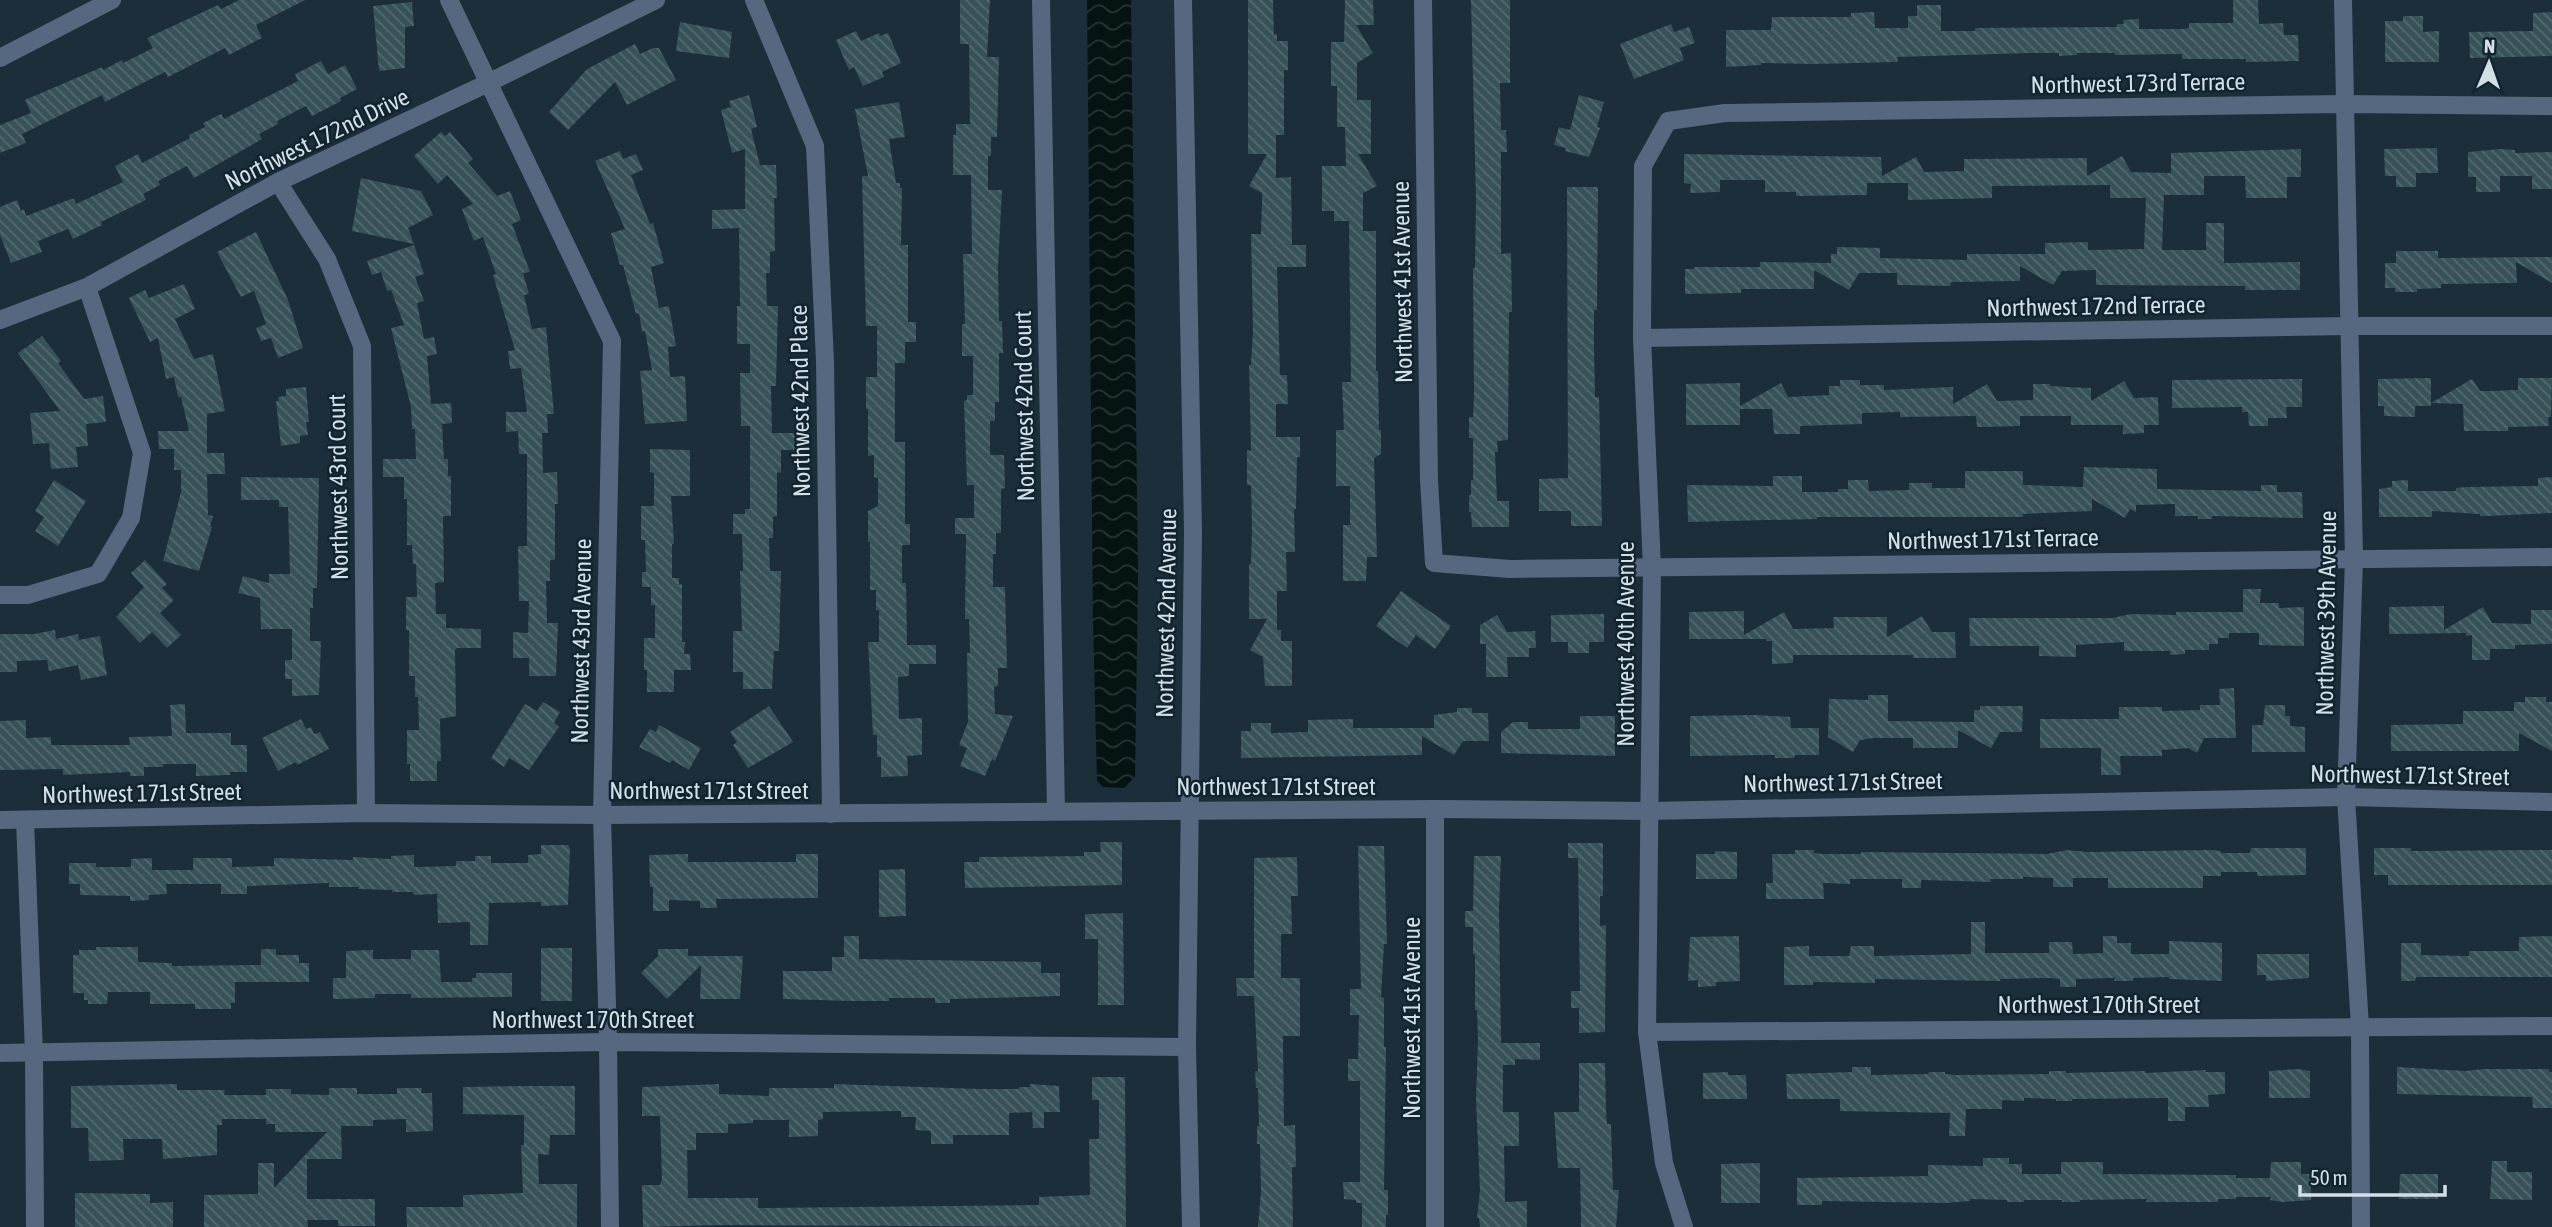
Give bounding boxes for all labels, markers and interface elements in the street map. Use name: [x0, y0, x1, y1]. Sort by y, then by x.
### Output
north arrow: [2454, 28, 2524, 98]
text: N: [2484, 35, 2496, 57]
street label: Northwest 173rd Terrace: [2030, 68, 2246, 98]
street label: Northwest 172nd Drive: [221, 83, 413, 195]
street label: Northwest 41st Avenue: [1387, 181, 1417, 383]
street label: Northwest 172nd Terrace: [1986, 291, 2206, 321]
street label: Northwest 42nd Place: [785, 305, 815, 497]
street label: Northwest 42nd Court: [1009, 310, 1039, 502]
street label: Northwest 43rd Court: [323, 394, 353, 580]
street label: Northwest 42nd Avenue: [1151, 508, 1181, 718]
street label: Northwest 39th Avenue: [2311, 510, 2341, 716]
street label: Northwest 171st Terrace: [1887, 524, 2099, 554]
street label: Northwest 43rd Avenue: [566, 538, 596, 744]
street label: Northwest 40th Avenue: [1612, 541, 1639, 747]
street label: Northwest 171st Street: [2310, 760, 2510, 790]
street label: Northwest 171st Street: [1743, 767, 1943, 797]
street label: Northwest 171st Street: [1176, 773, 1376, 800]
street label: Northwest 171st Street: [609, 777, 809, 804]
street label: Northwest 171st Street: [42, 778, 242, 808]
street label: Northwest 41st Avenue: [1398, 917, 1425, 1119]
street label: Northwest 170th Street: [1998, 991, 2200, 1018]
street label: Northwest 170th Street: [492, 1006, 694, 1033]
scale bar: [2300, 1154, 2445, 1198]
text: 50 m: [2310, 1165, 2348, 1189]

